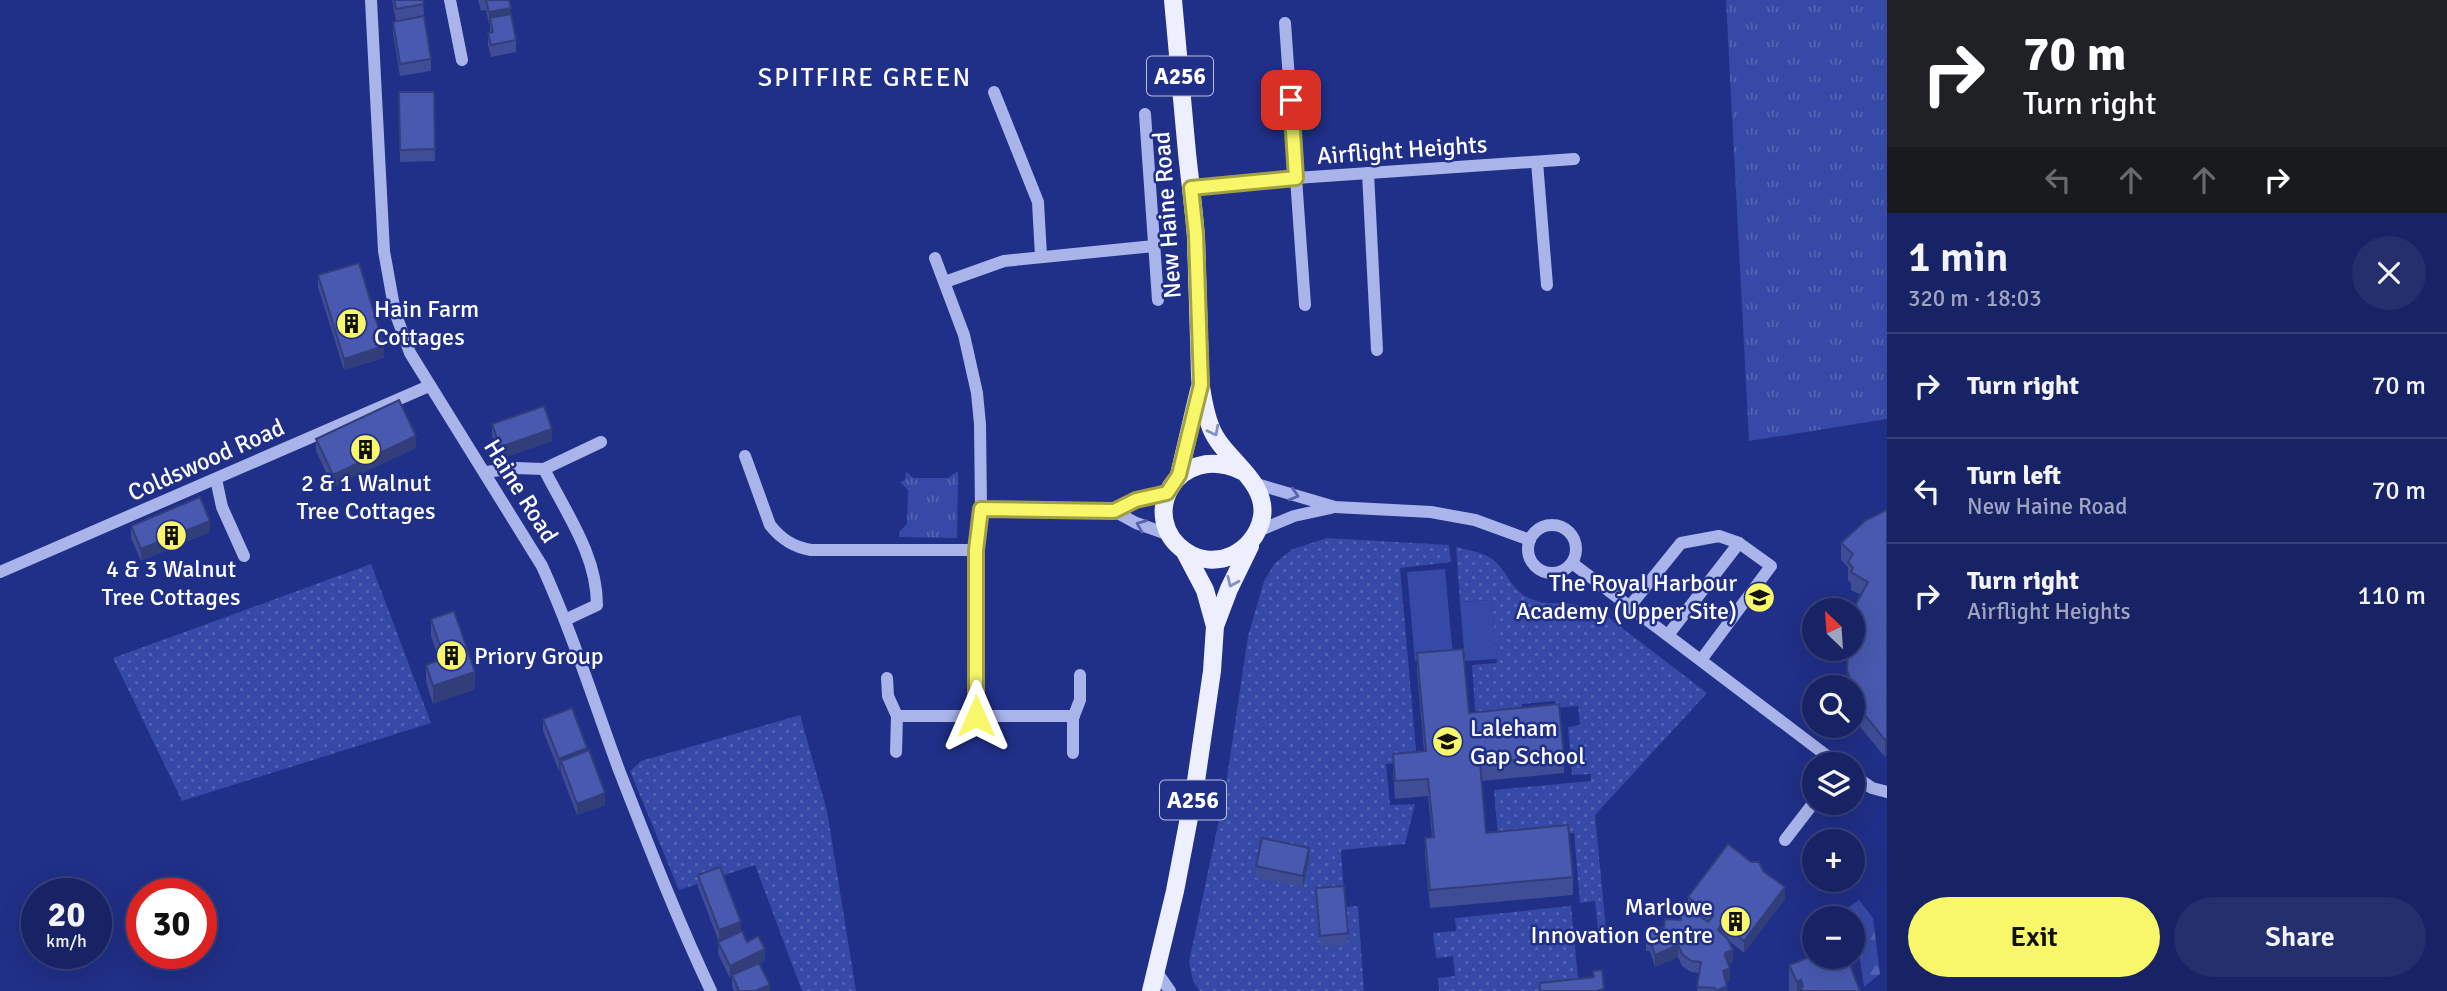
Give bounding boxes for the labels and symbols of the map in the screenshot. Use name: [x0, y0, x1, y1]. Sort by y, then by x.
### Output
road number: A256: [1147, 57, 1213, 96]
district label: SPITFIRE GREEN: [758, 62, 972, 94]
pin: [1261, 70, 1321, 130]
street label: Airflight Heights: [1316, 129, 1488, 171]
street label: New Haine Road: [1146, 131, 1188, 299]
place label: Hain Farm Cottages: [374, 294, 479, 352]
building icon: Hain Farm Cottages: [334, 306, 368, 340]
street label: Coldswood Road: [123, 412, 289, 508]
one-way arrow: [1206, 423, 1220, 436]
building icon: 2 & 1 Walnut Tree Cottages: [349, 432, 383, 466]
street label: Haine Road: [477, 434, 565, 548]
place label: 2 & 1 Walnut Tree Cottages: [297, 468, 435, 526]
one-way arrow: [1288, 487, 1300, 502]
building icon: 4 & 3 Walnut Tree Cottages: [154, 518, 188, 552]
one-way arrow: [1136, 519, 1148, 533]
place label: 4 & 3 Walnut Tree Cottages: [102, 554, 240, 612]
place label: The Royal Harbour Academy (Upper Site): [1516, 568, 1737, 626]
one-way arrow: [1227, 576, 1241, 588]
school or university icon: The Royal Harbour Academy (Upper Site): [1743, 580, 1777, 614]
north arrow: [1802, 598, 1866, 662]
building icon: Priory Group: [434, 639, 468, 673]
place label: Priory Group: [474, 641, 604, 671]
position arrow: [939, 679, 1013, 753]
place label: Laleham Gap School: [1470, 713, 1585, 771]
school or university icon: Laleham Gap School: [1430, 725, 1464, 759]
road number: A256: [1160, 780, 1226, 820]
speed limit sign: 30: [126, 878, 217, 969]
place label: Marlowe Innovation Centre: [1531, 892, 1713, 950]
building icon: Marlowe Innovation Centre: [1719, 904, 1753, 938]

